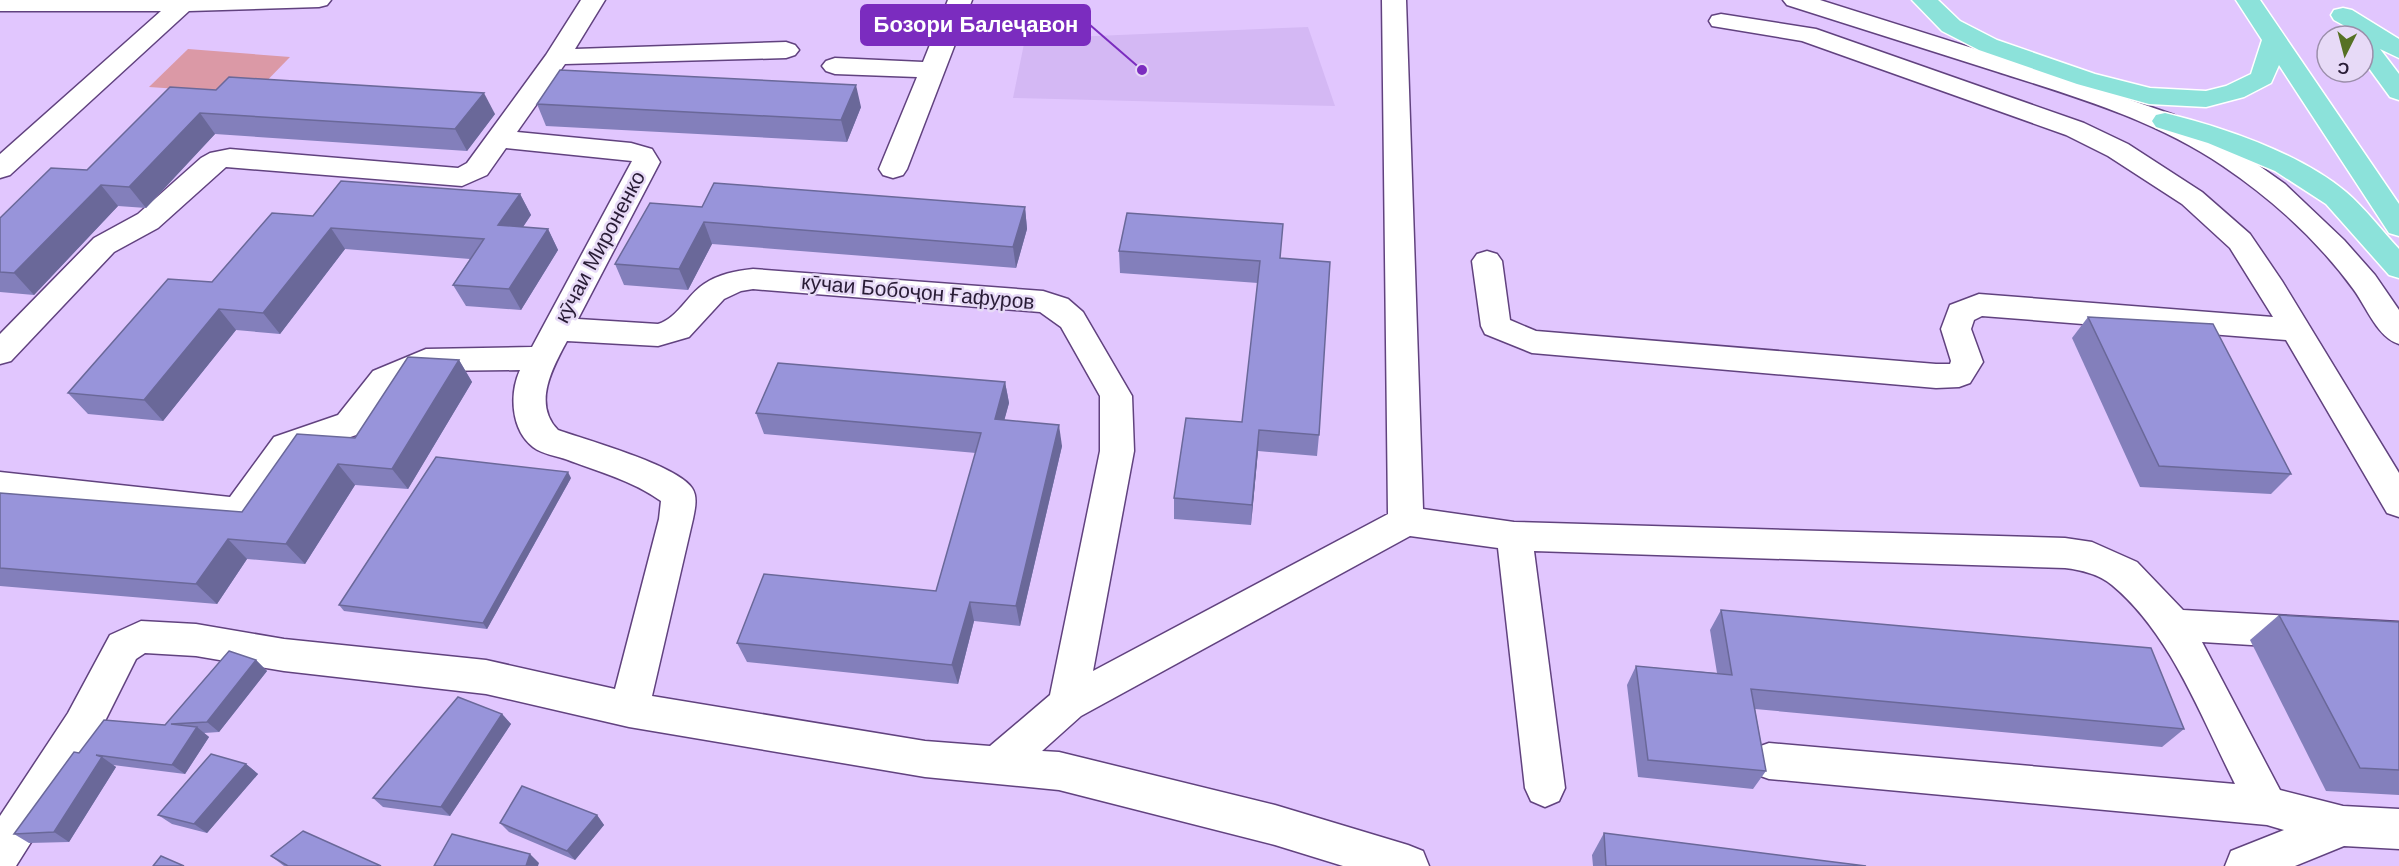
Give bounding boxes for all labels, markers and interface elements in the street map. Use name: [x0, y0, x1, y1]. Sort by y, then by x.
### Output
callout: Бозори Балеҷавон: [861, 5, 1090, 45]
text: Бозори Балеҷавон: [874, 12, 1078, 37]
north arrow: [2315, 24, 2375, 84]
text: С: [2336, 59, 2350, 77]
street label: кӯчаи Мироненко: [550, 167, 649, 327]
street label: кӯчаи Бобоҷон Ғафуров: [801, 270, 1036, 313]

